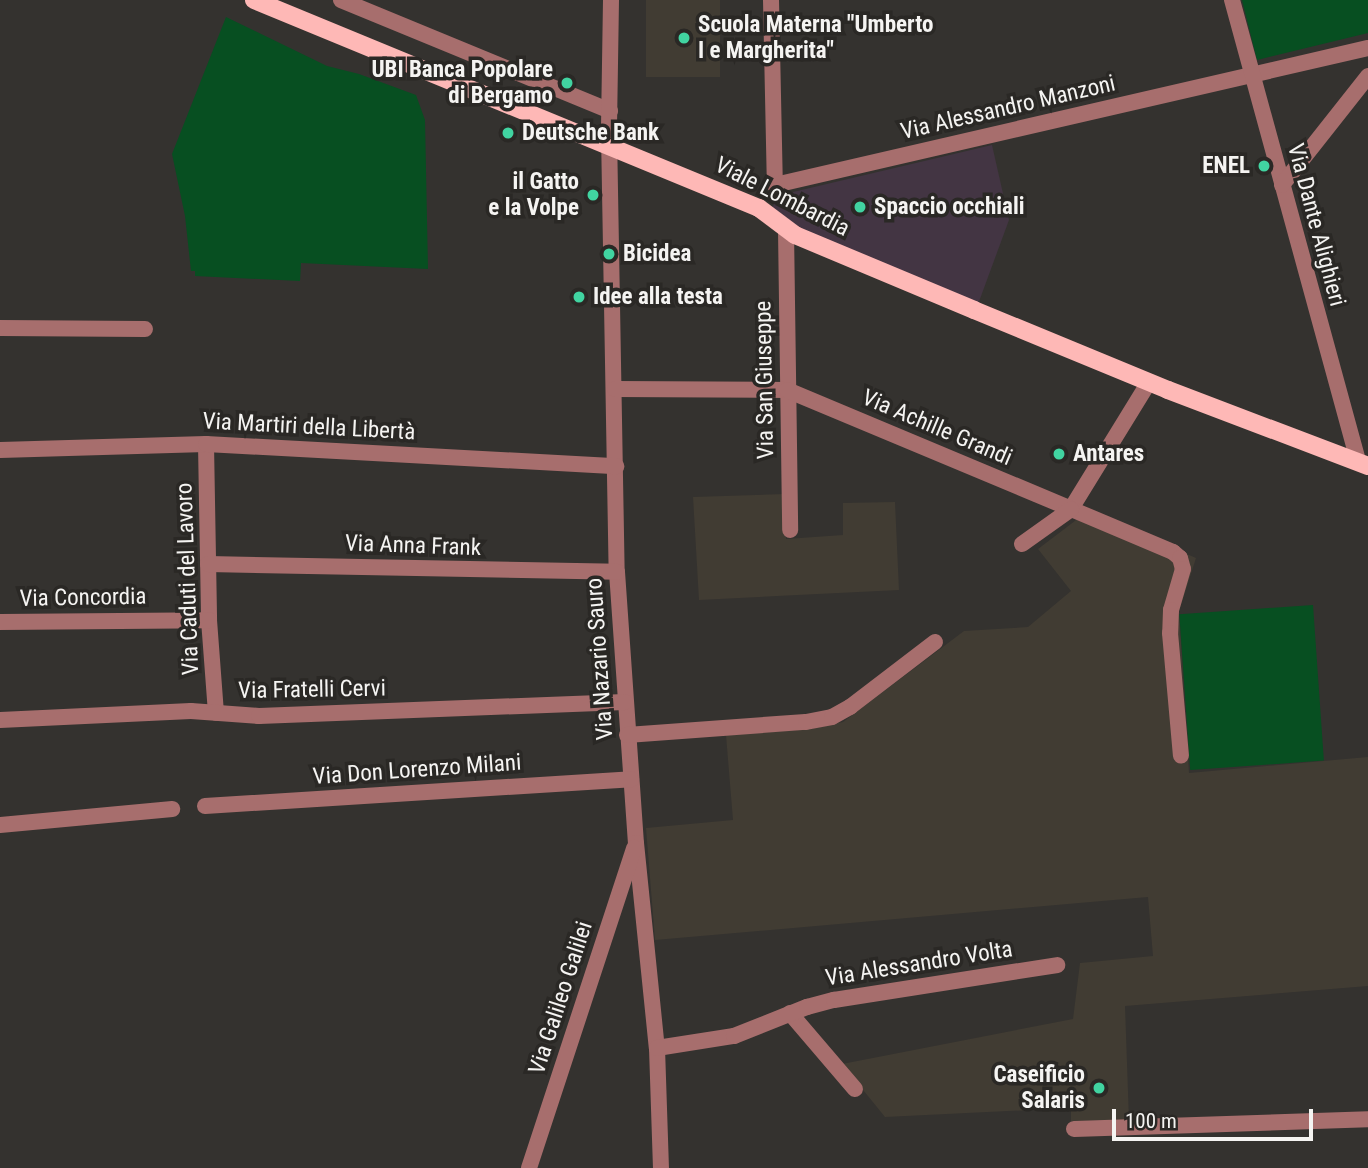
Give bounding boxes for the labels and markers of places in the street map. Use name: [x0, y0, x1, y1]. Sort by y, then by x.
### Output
place label: Scuola Materna "Umberto I e Margherita": [698, 11, 933, 65]
marker: Scuola Materna "Umberto I e Margherita": [676, 30, 692, 46]
place label: UBI Banca Popolare di Bergamo: [371, 56, 553, 110]
marker: UBI Banca Popolare di Bergamo: [559, 75, 575, 91]
place label: Deutsche Bank: [522, 119, 659, 147]
marker: Deutsche Bank: [500, 125, 516, 141]
place label: ENEL: [1202, 152, 1250, 180]
marker: ENEL: [1256, 158, 1272, 174]
place label: il Gatto e la Volpe: [488, 168, 579, 222]
marker: il Gatto e la Volpe: [585, 187, 601, 203]
place label: Spaccio occhiali: [874, 193, 1024, 221]
marker: Spaccio occhiali: [852, 199, 868, 215]
place label: Bicidea: [623, 240, 691, 268]
marker: Bicidea: [601, 246, 617, 262]
place label: Idee alla testa: [593, 283, 723, 311]
marker: Idee alla testa: [571, 289, 587, 305]
place label: Antares: [1073, 440, 1144, 468]
marker: Antares: [1051, 446, 1067, 462]
place label: Caseificio Salaris: [993, 1061, 1085, 1115]
marker: Caseificio Salaris: [1091, 1080, 1107, 1096]

